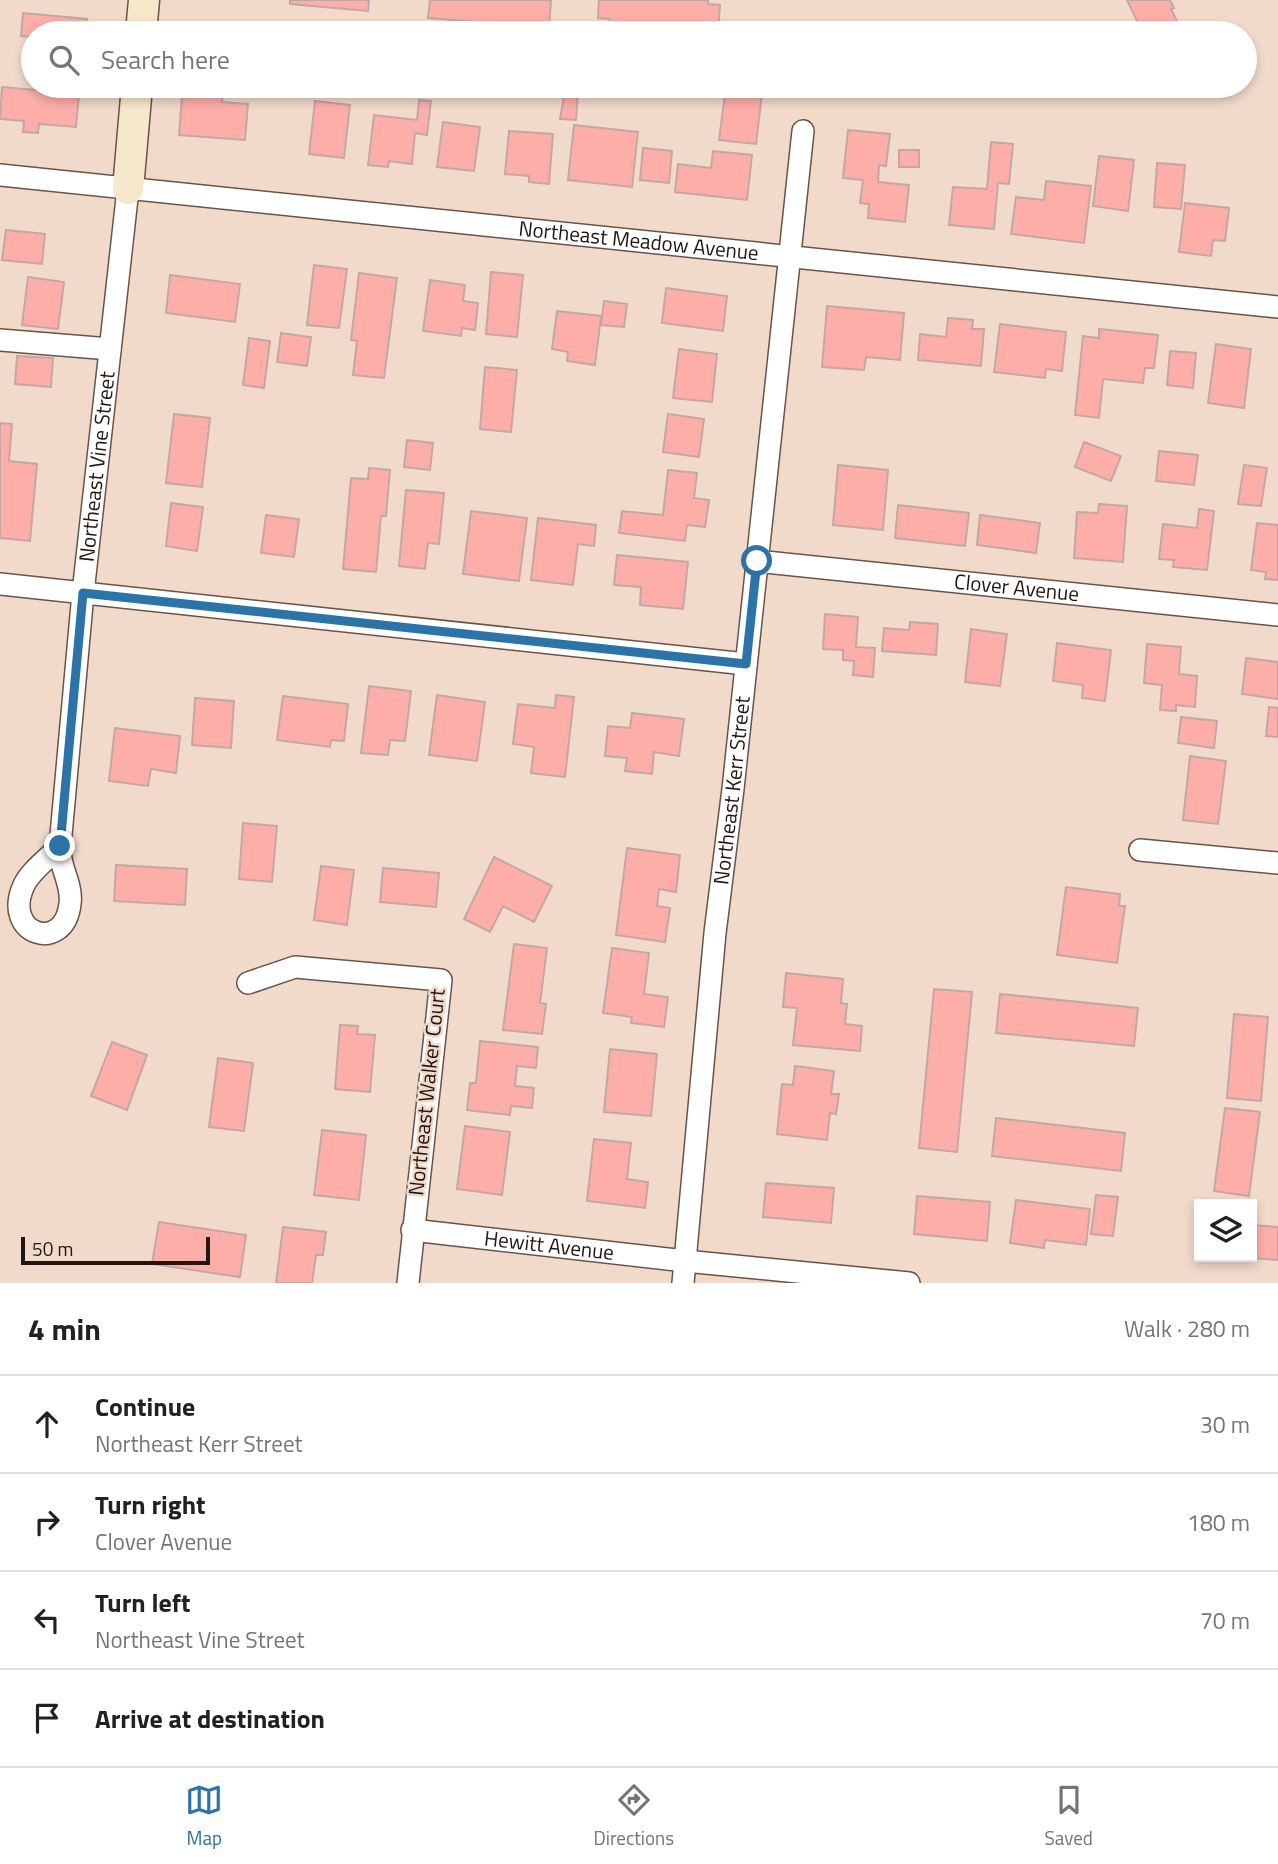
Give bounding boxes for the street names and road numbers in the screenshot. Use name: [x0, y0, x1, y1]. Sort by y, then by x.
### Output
street label: Northeast Meadow Avenue: [517, 212, 760, 268]
street label: Northeast Vine Street: [70, 369, 123, 563]
street label: Clover Avenue: [953, 565, 1081, 609]
street label: Northeast Kerr Street: [704, 694, 758, 887]
street label: Northeast Walker Court: [399, 986, 453, 1197]
street label: Hewitt Avenue: [483, 1221, 616, 1268]

